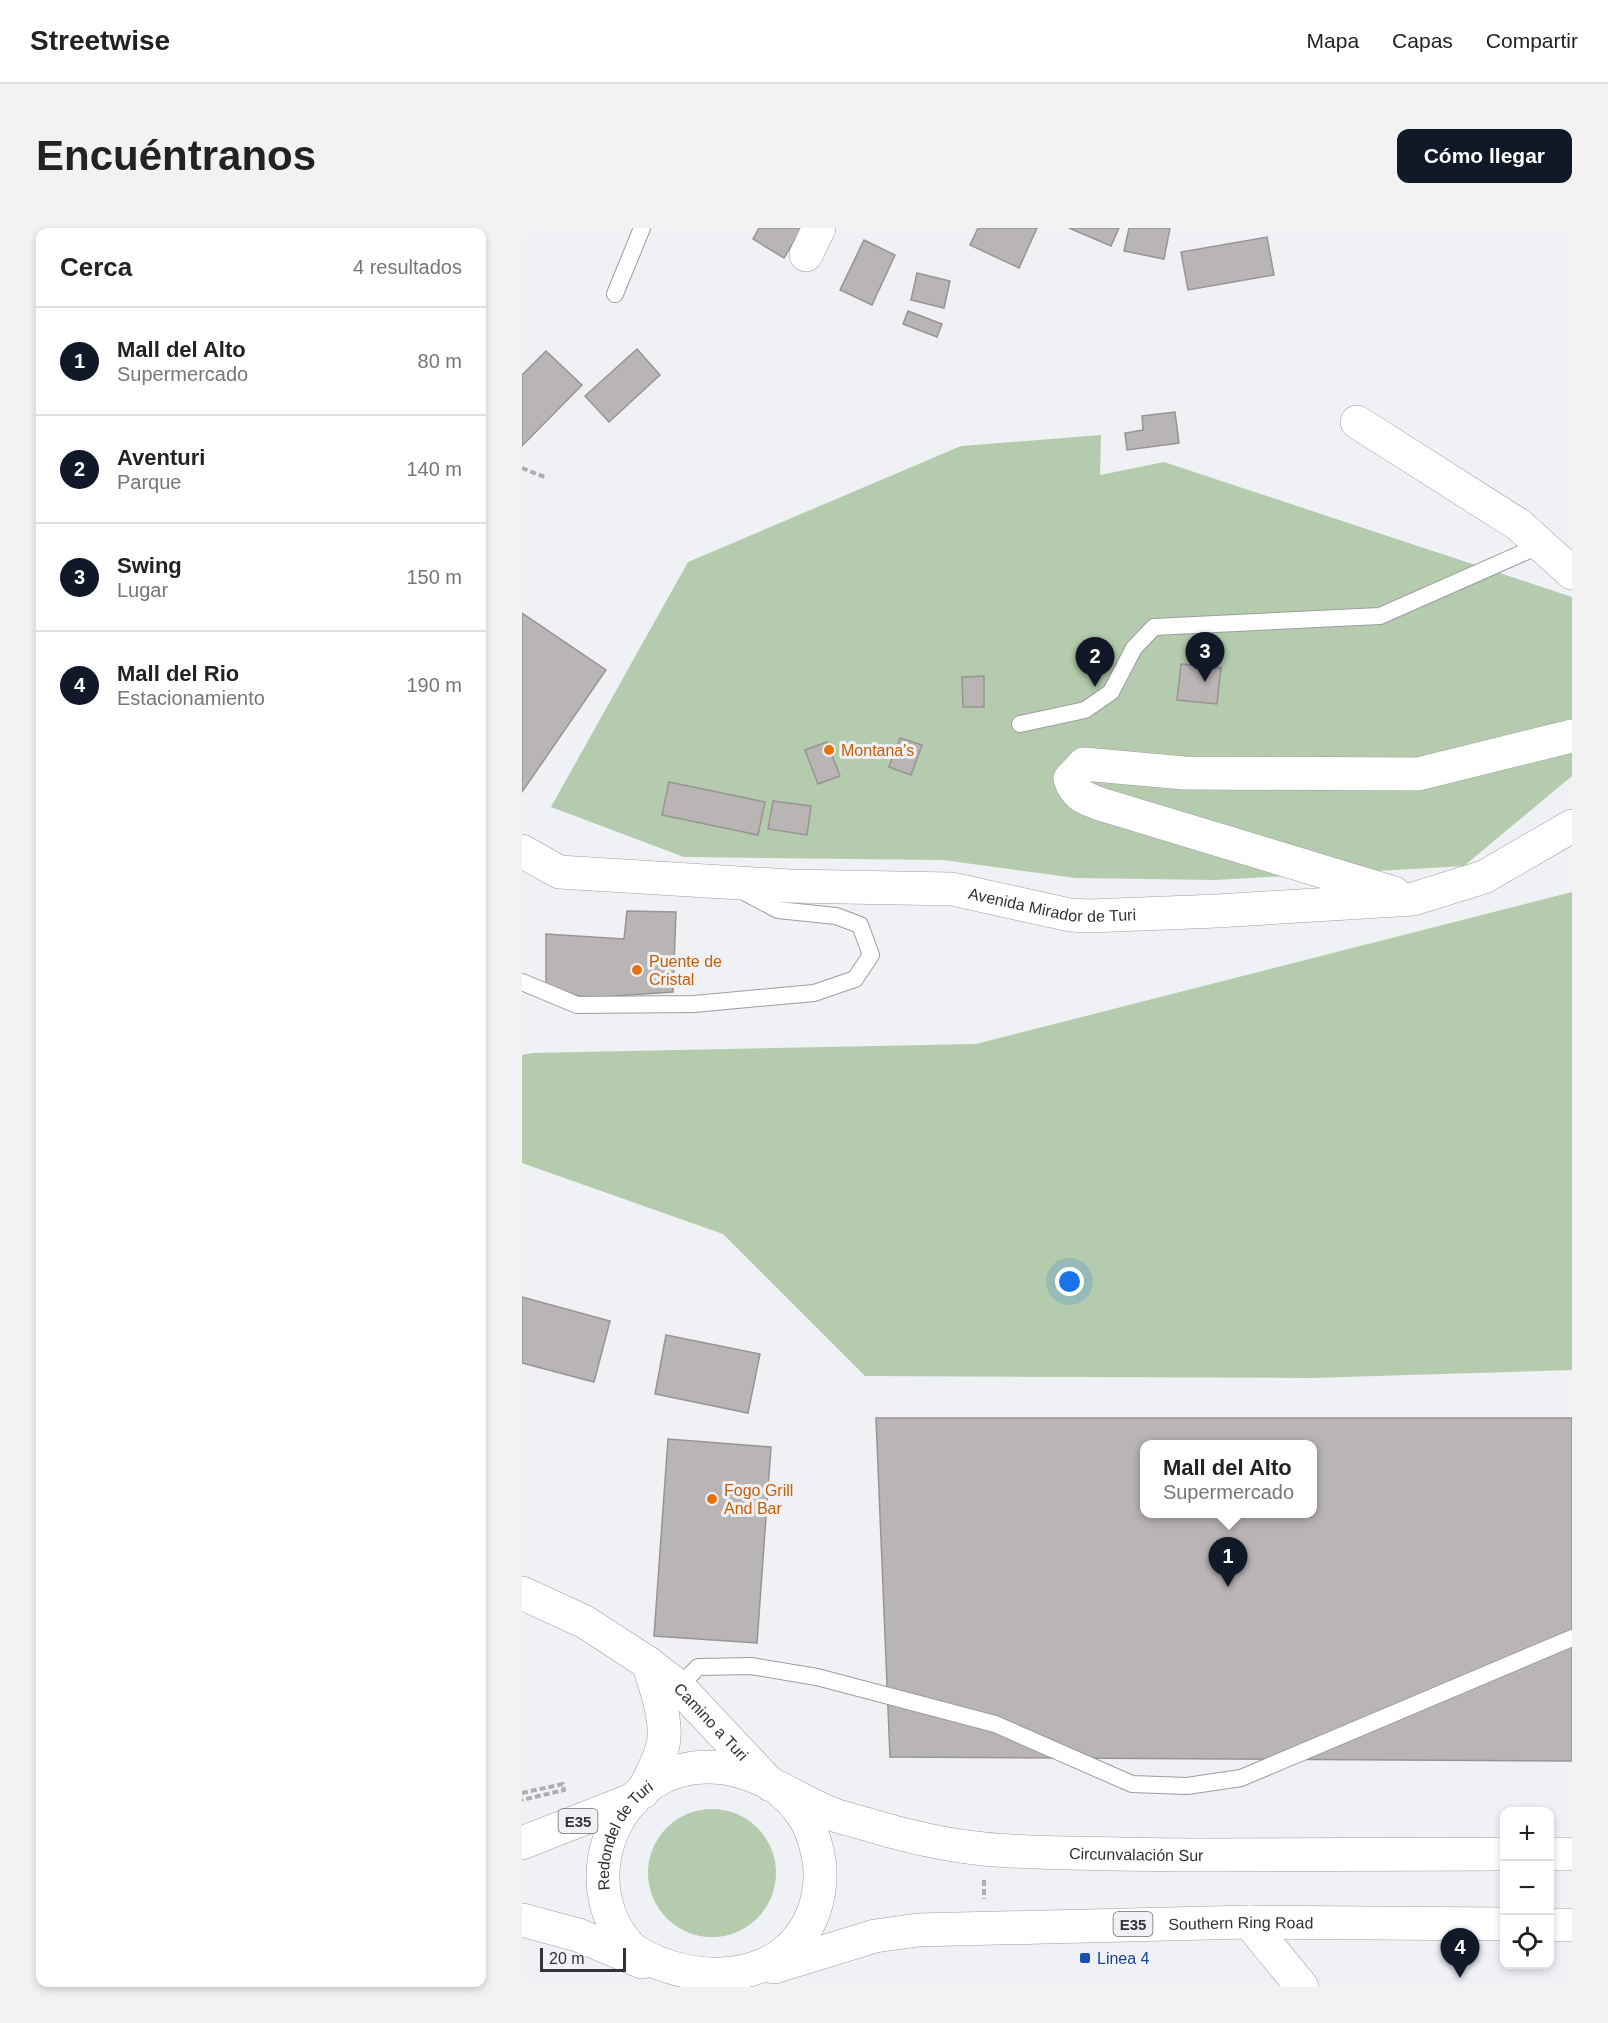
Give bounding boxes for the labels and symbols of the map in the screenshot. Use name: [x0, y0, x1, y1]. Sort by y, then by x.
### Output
pin: 3: [1186, 632, 1224, 682]
pin: 2: [1076, 638, 1114, 687]
place label: Montana's: [841, 742, 914, 759]
marker: Montana's: [822, 743, 836, 757]
street label: Avenida Mirador de Turi: [967, 884, 1136, 925]
place label: Puente de Cristal: [649, 953, 722, 988]
marker: Puente de Cristal: [630, 963, 644, 977]
your location: [1055, 1267, 1084, 1296]
place label: Fogo Grill And Bar: [724, 1482, 793, 1517]
marker: Fogo Grill And Bar: [705, 1492, 719, 1506]
pin: 1: [1208, 1538, 1248, 1587]
street label: Camino a Turi: [671, 1679, 752, 1764]
street label: Redondel de Turi: [594, 1777, 656, 1891]
road number: E35: [558, 1809, 598, 1833]
street label: Circunvalación Sur: [1069, 1844, 1204, 1864]
road number: E35: [1114, 1912, 1152, 1936]
street label: Southern Ring Road: [1168, 1913, 1313, 1932]
pin: 4: [1440, 1928, 1480, 1978]
scale bar: [540, 1945, 626, 1972]
place label: Linea 4: [1097, 1950, 1150, 1967]
marker: Linea 4: [1078, 1951, 1092, 1965]

